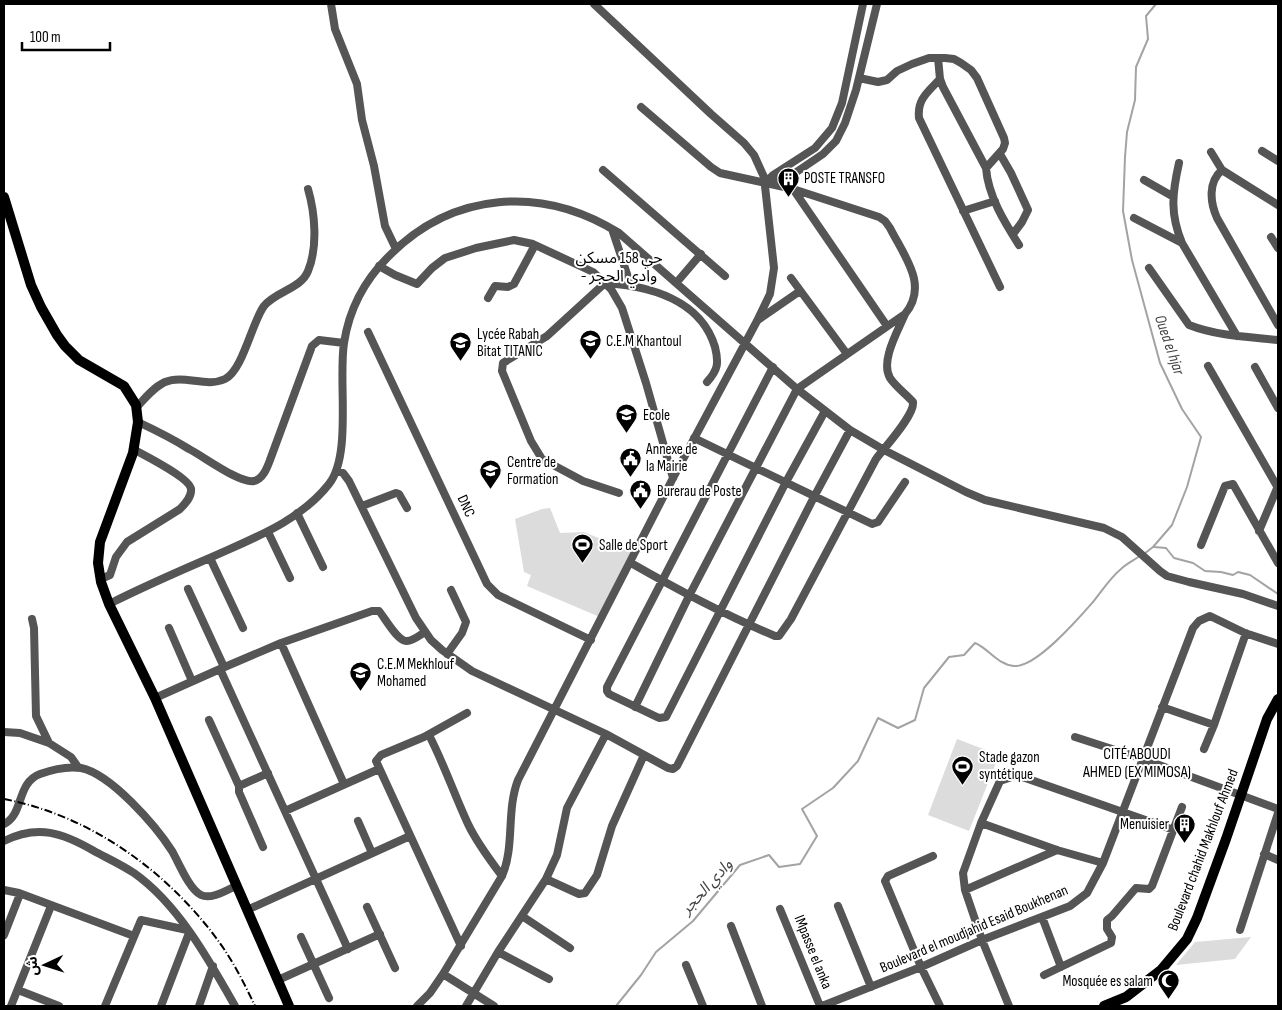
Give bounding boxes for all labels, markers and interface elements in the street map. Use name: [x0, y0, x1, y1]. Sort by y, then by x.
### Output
scale bar: [22, 20, 110, 52]
text: 100 m: [30, 28, 61, 47]
building icon: POSTE TRANSFO: [776, 166, 800, 197]
place label: POSTE TRANSFO: [804, 169, 885, 188]
district label: حي 158 مسكن - وادي الحجر: [575, 249, 663, 287]
water label: Oued el hjar: [1150, 313, 1188, 378]
place label: Lycée Rabah Bitat TITANIC: [477, 325, 543, 361]
school or university icon: C.E.M Khantoul: [578, 329, 602, 360]
school or university icon: Lycée Rabah Bitat TITANIC: [449, 331, 473, 362]
place label: C.E.M Khantoul: [606, 332, 682, 351]
school or university icon: Ecole: [615, 403, 639, 434]
place label: Ecole: [643, 406, 670, 425]
place label: Annexe de la Mairie: [645, 440, 698, 476]
public building icon: Annexe de la Mairie: [618, 446, 642, 477]
place label: Centre de Formation: [507, 453, 558, 489]
school or university icon: Centre de Formation: [479, 459, 503, 490]
public building icon: Burerau de Poste: [629, 479, 653, 510]
place label: Burerau de Poste: [657, 482, 742, 501]
street label: DNC: [453, 492, 479, 520]
sports icon: Salle de Sport: [571, 533, 595, 564]
place label: Salle de Sport: [599, 536, 668, 555]
place label: C.E.M Mekhlouf Mohamed: [377, 655, 455, 691]
school or university icon: C.E.M Mekhlouf Mohamed: [349, 661, 373, 692]
district label: CITÉ ABOUDI AHMED (EX MIMOSA): [1082, 745, 1191, 782]
place label: Stade gazon syntétique: [979, 748, 1040, 784]
sports icon: Stade gazon syntétique: [951, 754, 975, 785]
street label: Boulevard chahid Makhlouf Ahmed: [1163, 766, 1243, 934]
building icon: Menuisier: [1173, 812, 1197, 843]
place label: Menuisier: [1120, 815, 1170, 834]
water label: وادي الحجر: [676, 855, 739, 922]
street label: Boulevard el moudjahid Esaid Boukhenan: [877, 881, 1071, 977]
street label: IMpasse el anka: [790, 912, 836, 992]
north arrow: [20, 940, 70, 990]
text: ش: [23, 956, 42, 976]
mosque icon: Mosquée es salam: [1157, 969, 1181, 1000]
place label: Mosquée es salam: [1062, 972, 1153, 991]

